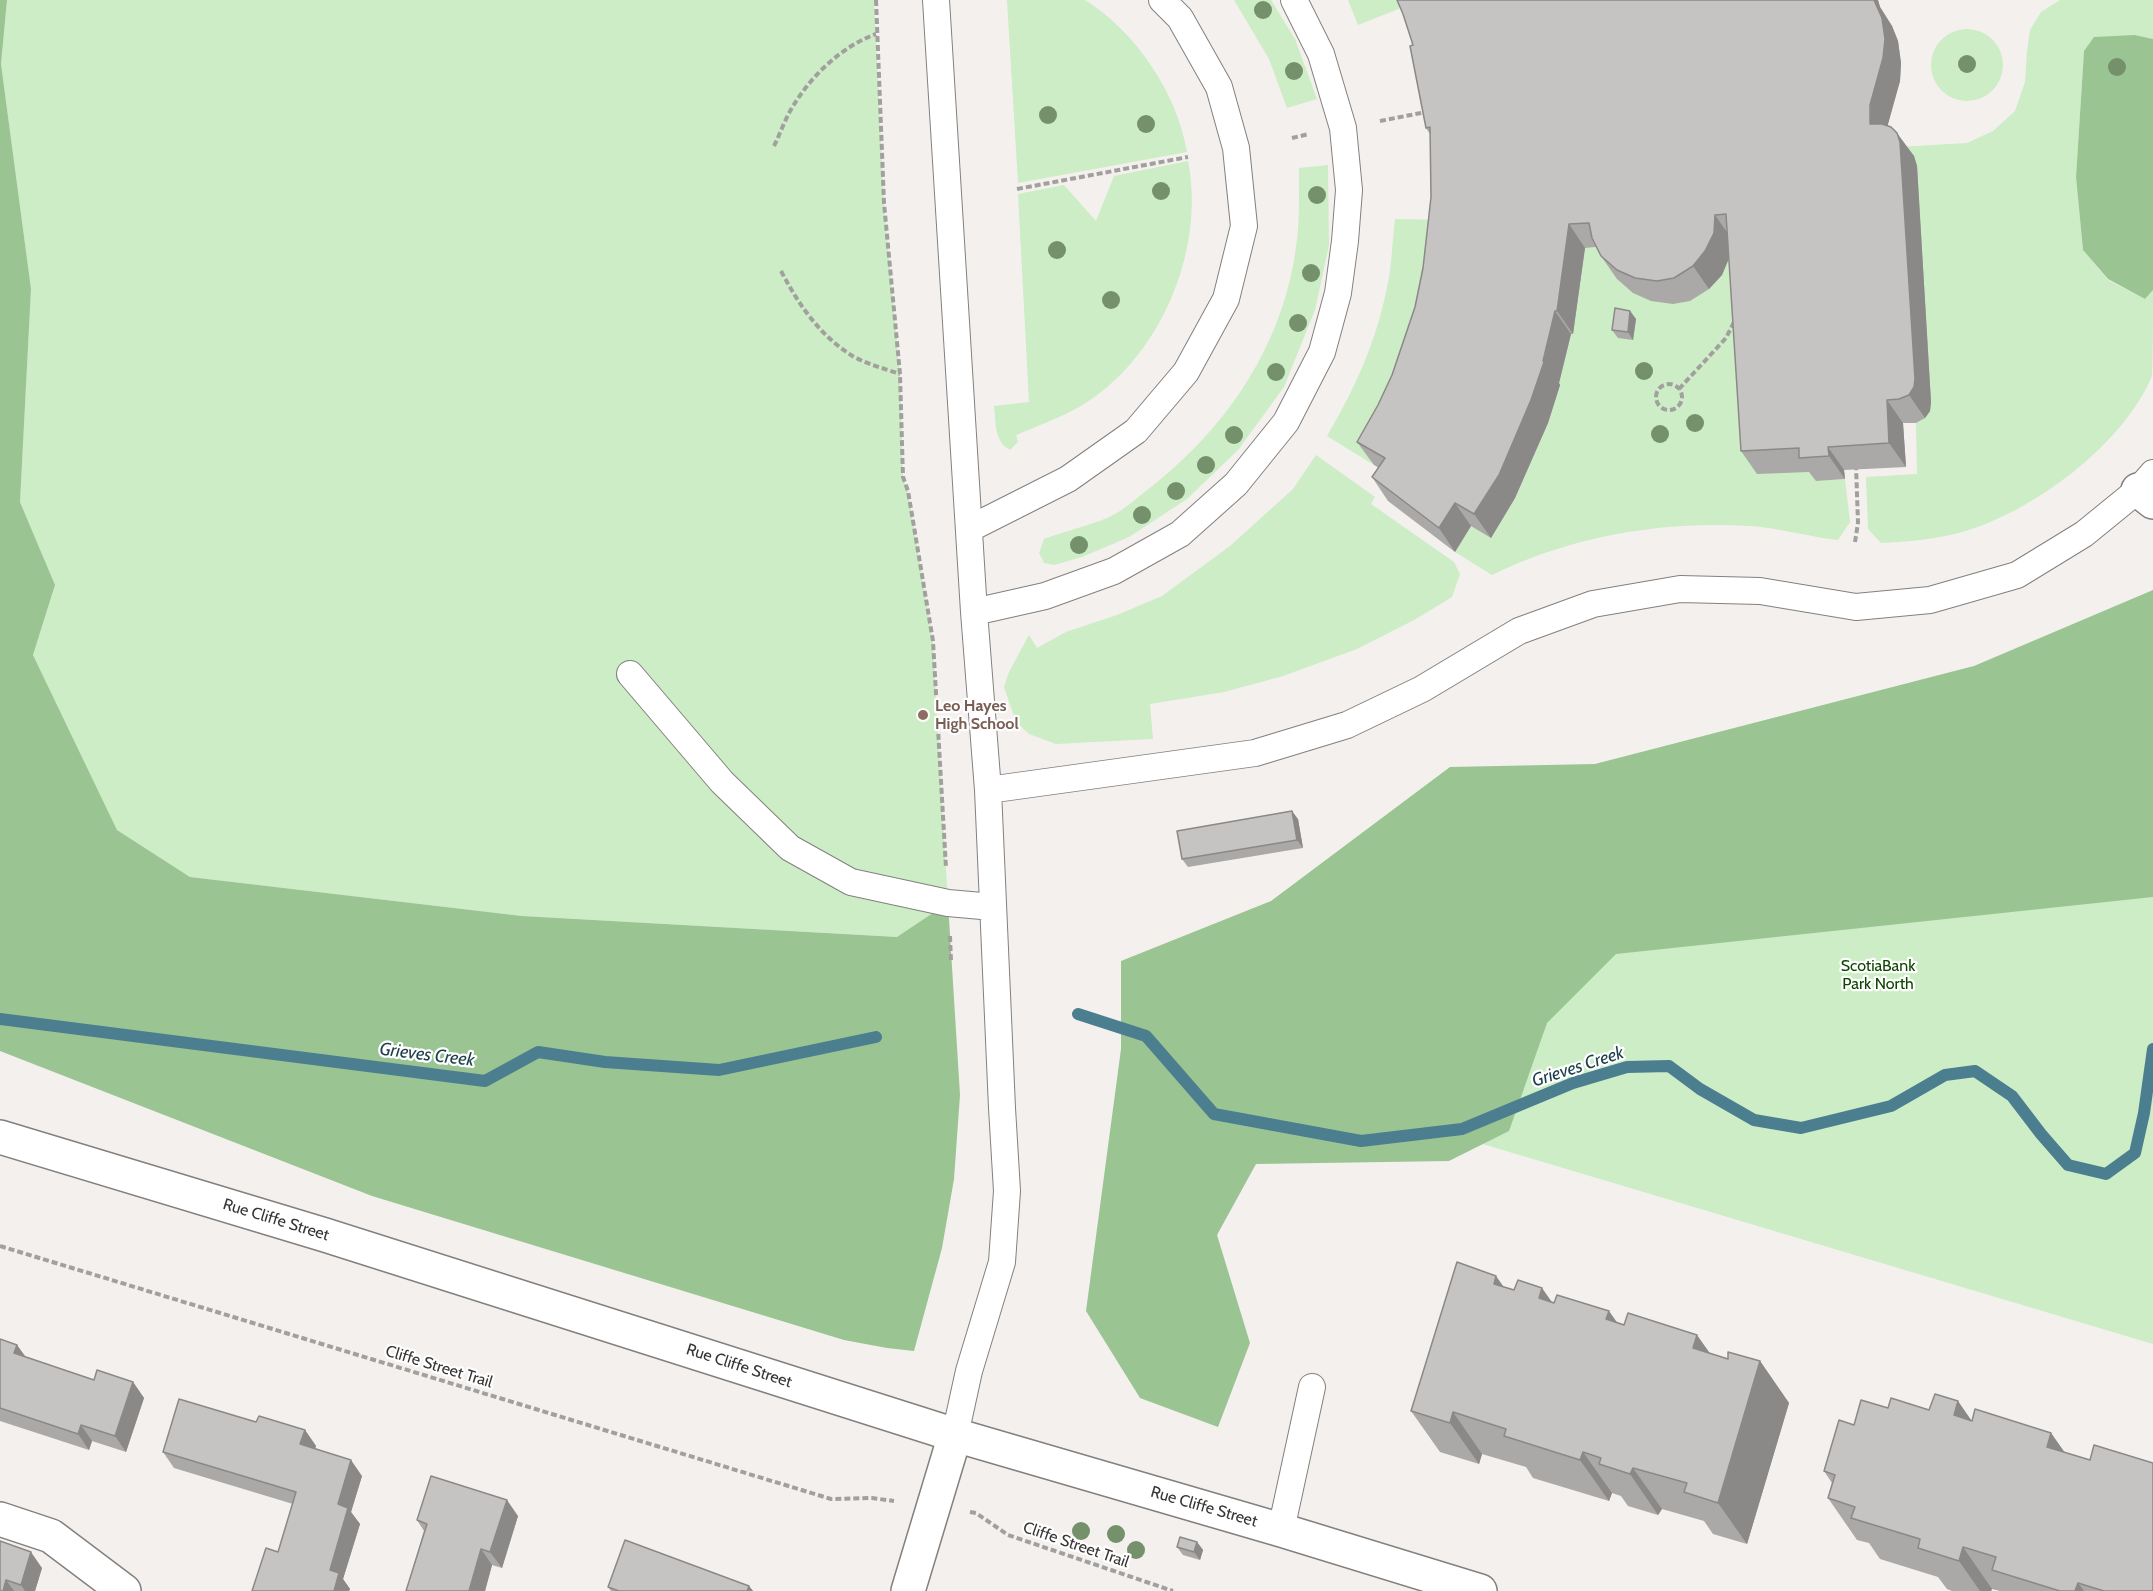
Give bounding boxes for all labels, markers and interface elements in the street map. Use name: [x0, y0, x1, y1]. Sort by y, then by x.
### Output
place label: Leo Hayes High School: [935, 696, 1019, 734]
marker: Leo Hayes High School: [916, 708, 930, 722]
park label: ScotiaBank Park North: [1841, 956, 1915, 994]
water label: Grieves Creek: [378, 1038, 476, 1072]
water label: Grieves Creek: [1529, 1042, 1627, 1092]
street label: Rue Cliffe Street: [221, 1195, 331, 1245]
street label: Rue Cliffe Street: [684, 1340, 794, 1392]
street label: Cliffe Street Trail: [383, 1342, 495, 1392]
street label: Rue Cliffe Street: [1148, 1483, 1260, 1531]
street label: Cliffe Street Trail: [1020, 1518, 1132, 1572]

